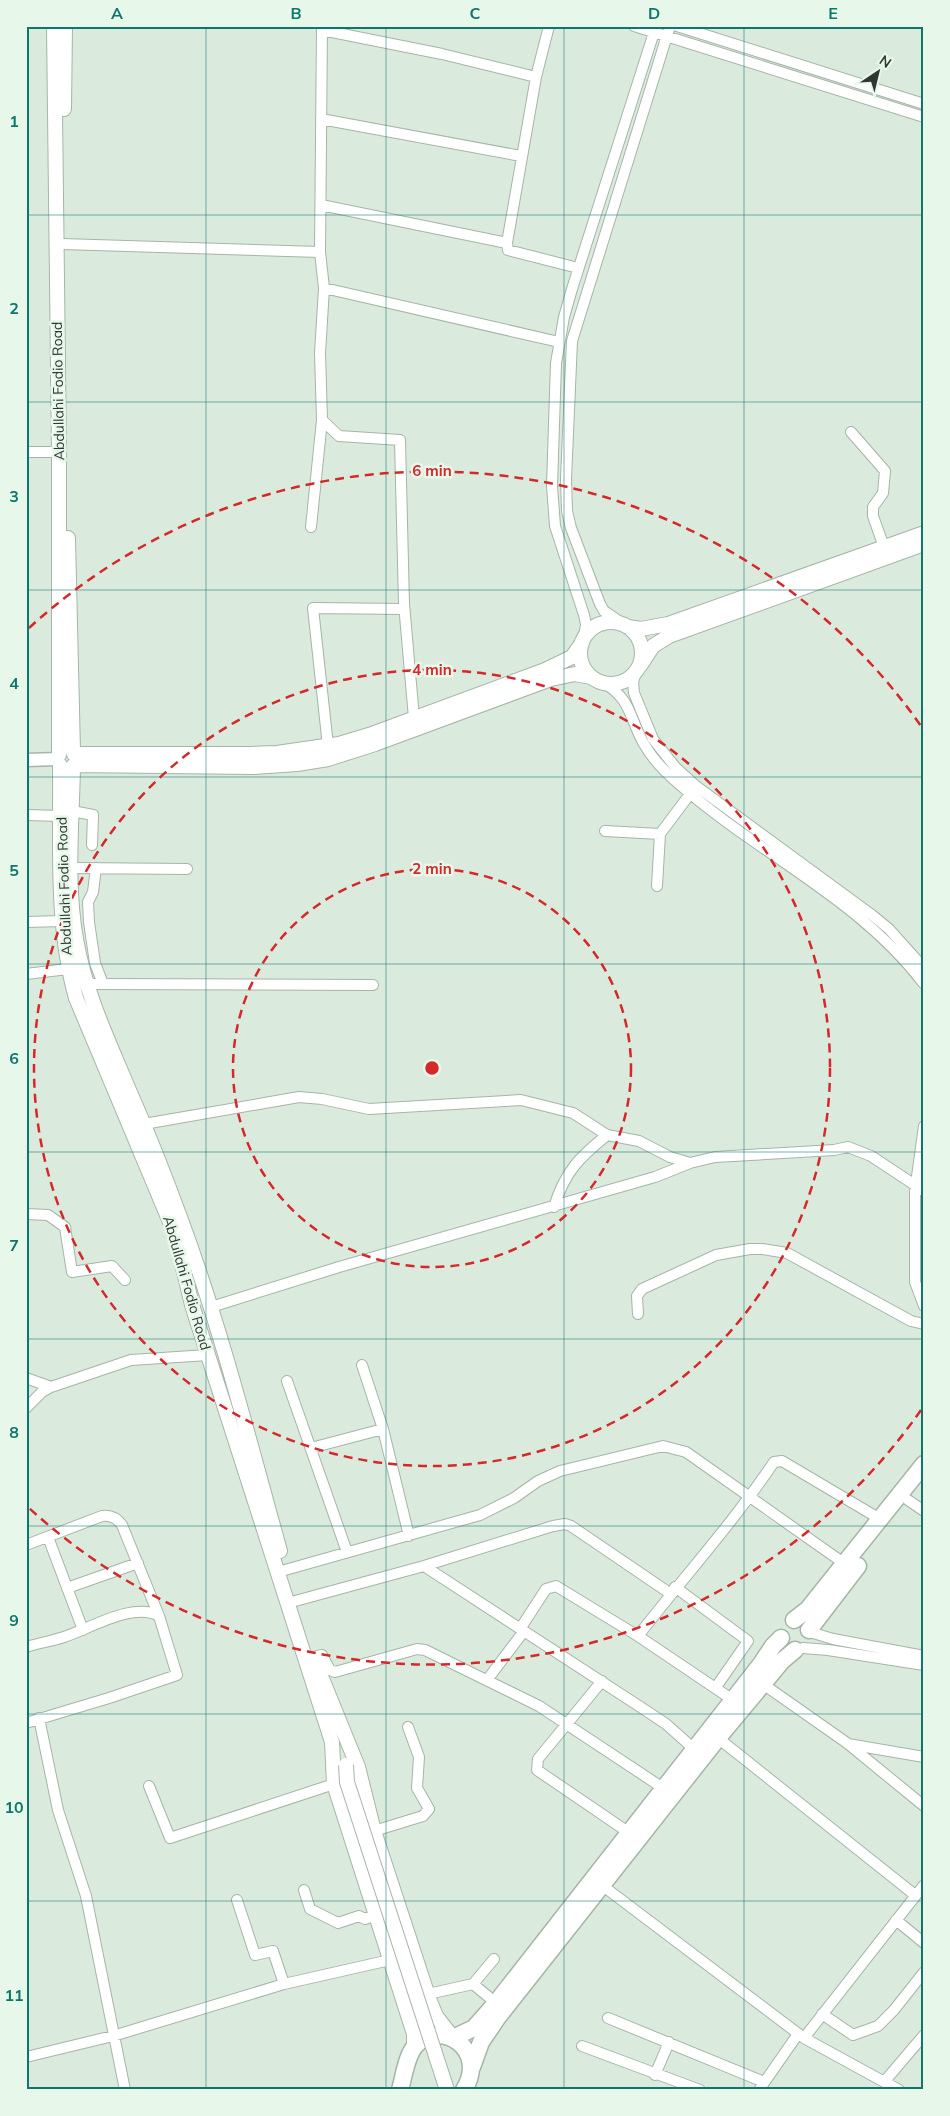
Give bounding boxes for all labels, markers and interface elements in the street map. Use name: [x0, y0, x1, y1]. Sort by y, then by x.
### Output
text: A: [111, 3, 123, 23]
text: B: [290, 3, 302, 23]
text: C: [470, 3, 481, 23]
text: D: [648, 3, 660, 23]
text: E: [828, 3, 838, 23]
north arrow: [852, 48, 902, 98]
text: N: [876, 51, 895, 72]
text: 1: [9, 111, 19, 131]
text: 2: [9, 298, 19, 318]
street label: Abdullahi Fodio Road: [48, 321, 68, 461]
text: 6 min: [412, 461, 452, 480]
text: 3: [9, 486, 19, 506]
text: 4 min: [412, 660, 452, 679]
text: 4: [9, 673, 19, 693]
street label: Abdullahi Fodio Road: [53, 816, 75, 956]
text: 2 min: [412, 859, 452, 878]
text: 5: [9, 860, 19, 880]
text: 6: [9, 1048, 19, 1068]
centre of rings: [423, 1059, 441, 1077]
street label: Abdullahi Fodio Road: [159, 1214, 215, 1352]
text: 7: [9, 1235, 19, 1255]
text: 8: [9, 1422, 19, 1442]
text: 9: [9, 1610, 19, 1630]
text: 10: [4, 1797, 24, 1817]
text: 11: [4, 1985, 24, 2005]

